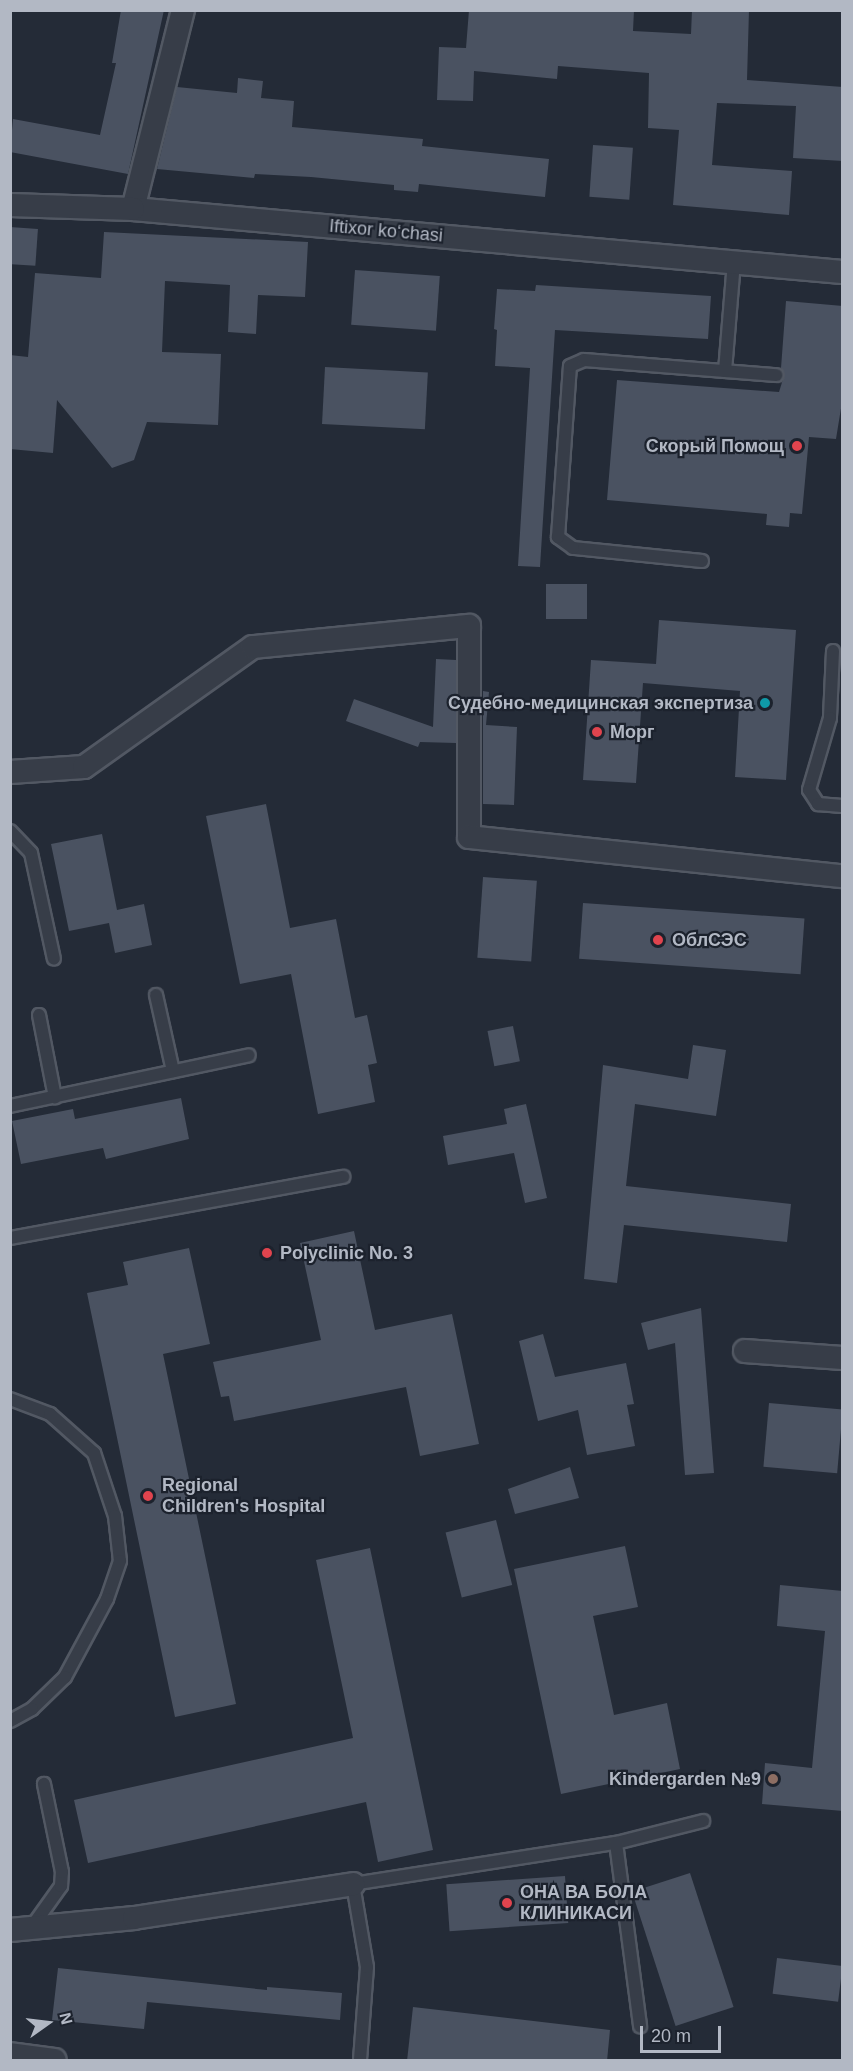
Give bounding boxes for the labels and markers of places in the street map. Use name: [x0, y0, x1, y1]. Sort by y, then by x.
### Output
place label: Скорый Помощ: [646, 435, 784, 457]
marker: Скорый Помощ: [788, 437, 806, 455]
place label: Судебно-медицинская экспертиза: [448, 692, 753, 714]
marker: Судебно-медицинская экспертиза: [758, 696, 772, 710]
place label: Морг: [610, 721, 654, 743]
marker: Морг: [588, 723, 606, 741]
place label: ОблСЭС: [672, 929, 747, 951]
marker: ОблСЭС: [649, 931, 667, 949]
place label: Polyclinic No. 3: [280, 1242, 413, 1264]
marker: Polyclinic No. 3: [258, 1244, 276, 1262]
place label: Regional Children's Hospital: [162, 1475, 325, 1518]
marker: Regional Children's Hospital: [139, 1487, 157, 1505]
place label: Kindergarden №9: [609, 1768, 761, 1790]
marker: Kindergarden №9: [766, 1772, 780, 1786]
place label: ОНА ВА БОЛА КЛИНИКАСИ: [520, 1882, 647, 1924]
marker: ОНА ВА БОЛА КЛИНИКАСИ: [498, 1894, 516, 1912]

